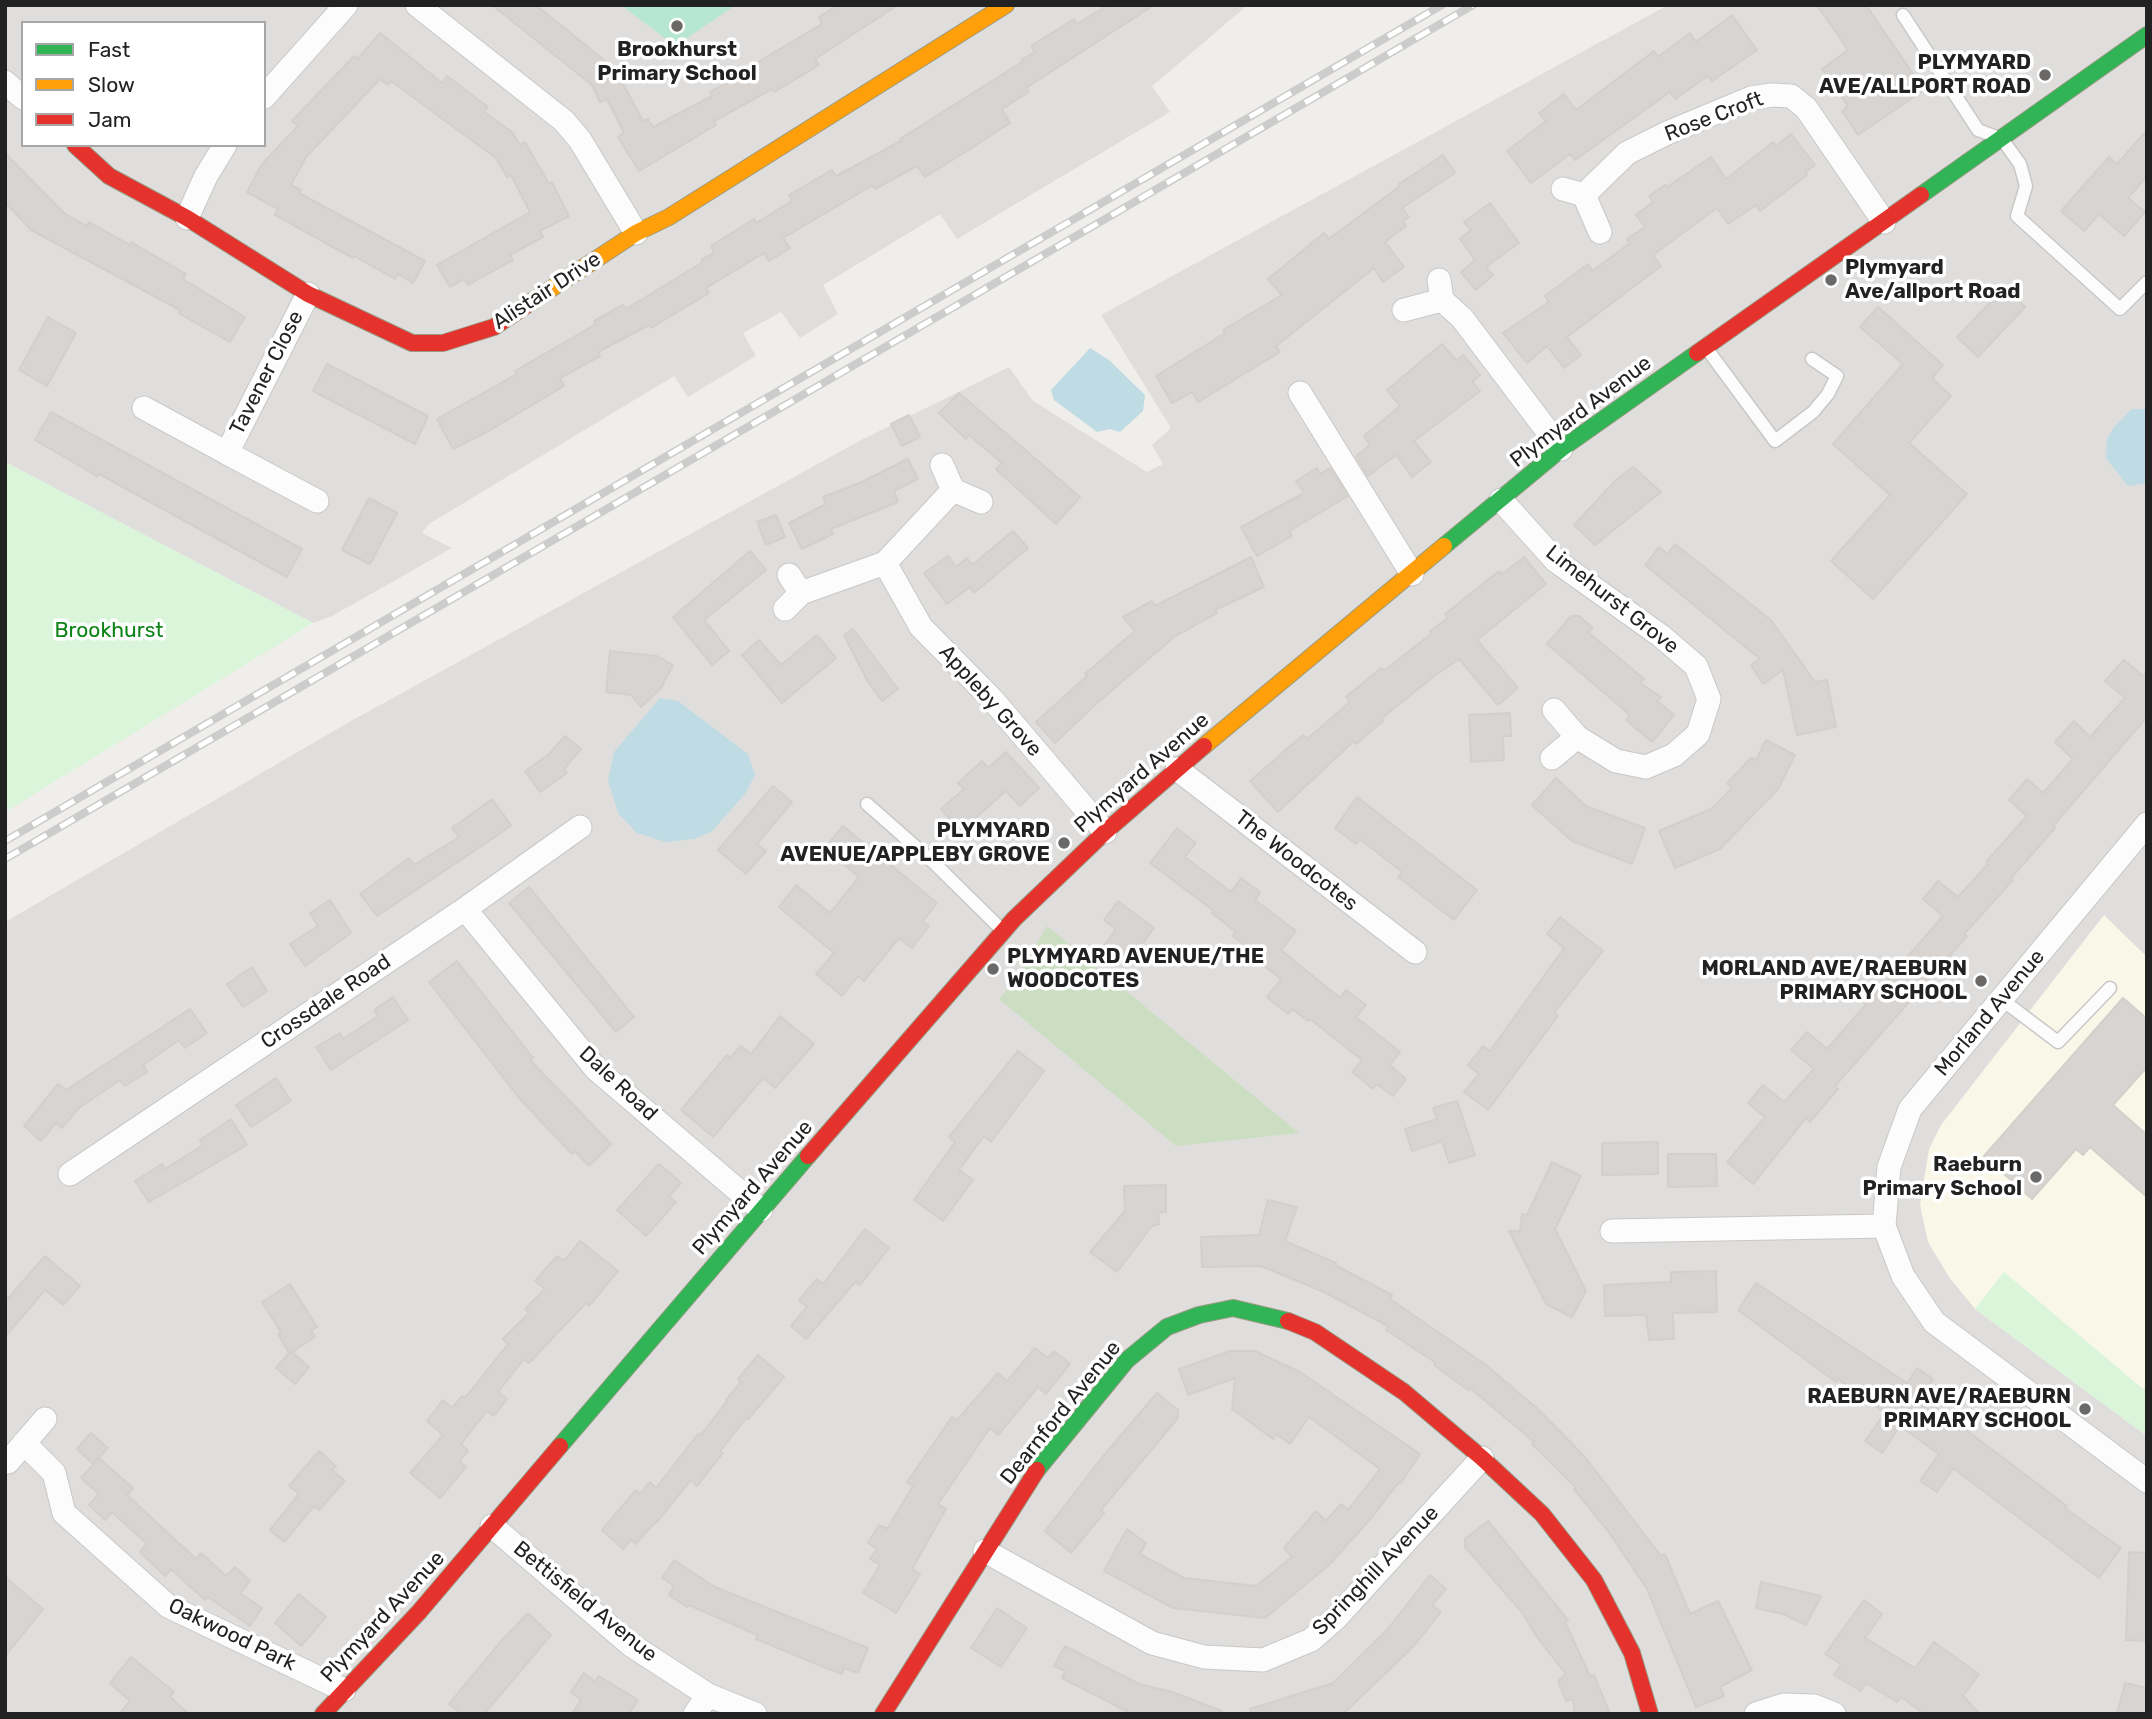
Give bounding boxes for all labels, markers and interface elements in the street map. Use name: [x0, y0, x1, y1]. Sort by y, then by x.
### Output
marker: Brookhurst Primary School: [669, 18, 685, 34]
legend: [21, 21, 266, 147]
text: Fast: [88, 37, 130, 62]
place label: Brookhurst Primary School: [597, 37, 757, 87]
place label: PLYMYARD AVE/ALLPORT ROAD: [1819, 50, 2031, 100]
marker: PLYMYARD AVE/ALLPORT ROAD: [2037, 67, 2053, 83]
text: Slow: [88, 72, 135, 97]
street label: Rose Croft: [1661, 87, 1767, 147]
text: Jam: [88, 107, 132, 132]
street label: Alistair Drive: [488, 247, 606, 335]
place label: Plymyard Ave/allport Road: [1845, 255, 2021, 305]
marker: Plymyard Ave/allport Road: [1823, 272, 1839, 288]
street label: Tavener Close: [225, 307, 309, 439]
street label: Plymyard Avenue: [1505, 351, 1657, 473]
street label: Limehurst Grove: [1541, 540, 1683, 660]
park label: Brookhurst: [54, 618, 164, 644]
street label: Appleby Grove: [933, 640, 1047, 762]
street label: Plymyard Avenue: [1069, 708, 1215, 838]
street label: The Woodcotes: [1230, 805, 1362, 917]
place label: PLYMYARD AVENUE/APPLEBY GROVE: [780, 818, 1050, 868]
marker: PLYMYARD AVENUE/APPLEBY GROVE: [1056, 835, 1072, 851]
place label: PLYMYARD AVENUE/THE WOODCOTES: [1007, 944, 1264, 994]
street label: Morland Avenue: [1930, 945, 2050, 1081]
street label: Crossdale Road: [256, 949, 396, 1055]
place label: MORLAND AVE/RAEBURN PRIMARY SCHOOL: [1701, 956, 1967, 1006]
marker: PLYMYARD AVENUE/THE WOODCOTES: [985, 961, 1001, 977]
marker: MORLAND AVE/RAEBURN PRIMARY SCHOOL: [1973, 973, 1989, 989]
street label: Dale Road: [574, 1041, 662, 1127]
street label: Plymyard Avenue: [688, 1115, 818, 1261]
place label: Raeburn Primary School: [1862, 1152, 2022, 1202]
marker: Raeburn Primary School: [2028, 1169, 2044, 1185]
street label: Dearnford Avenue: [995, 1336, 1127, 1490]
place label: RAEBURN AVE/RAEBURN PRIMARY SCHOOL: [1807, 1384, 2071, 1434]
marker: RAEBURN AVE/RAEBURN PRIMARY SCHOOL: [2077, 1401, 2093, 1417]
street label: Springhill Avenue: [1308, 1501, 1444, 1641]
street label: Bettisfield Avenue: [508, 1536, 662, 1668]
street label: Plymyard Avenue: [316, 1546, 450, 1688]
street label: Oakwood Park: [164, 1593, 300, 1677]

